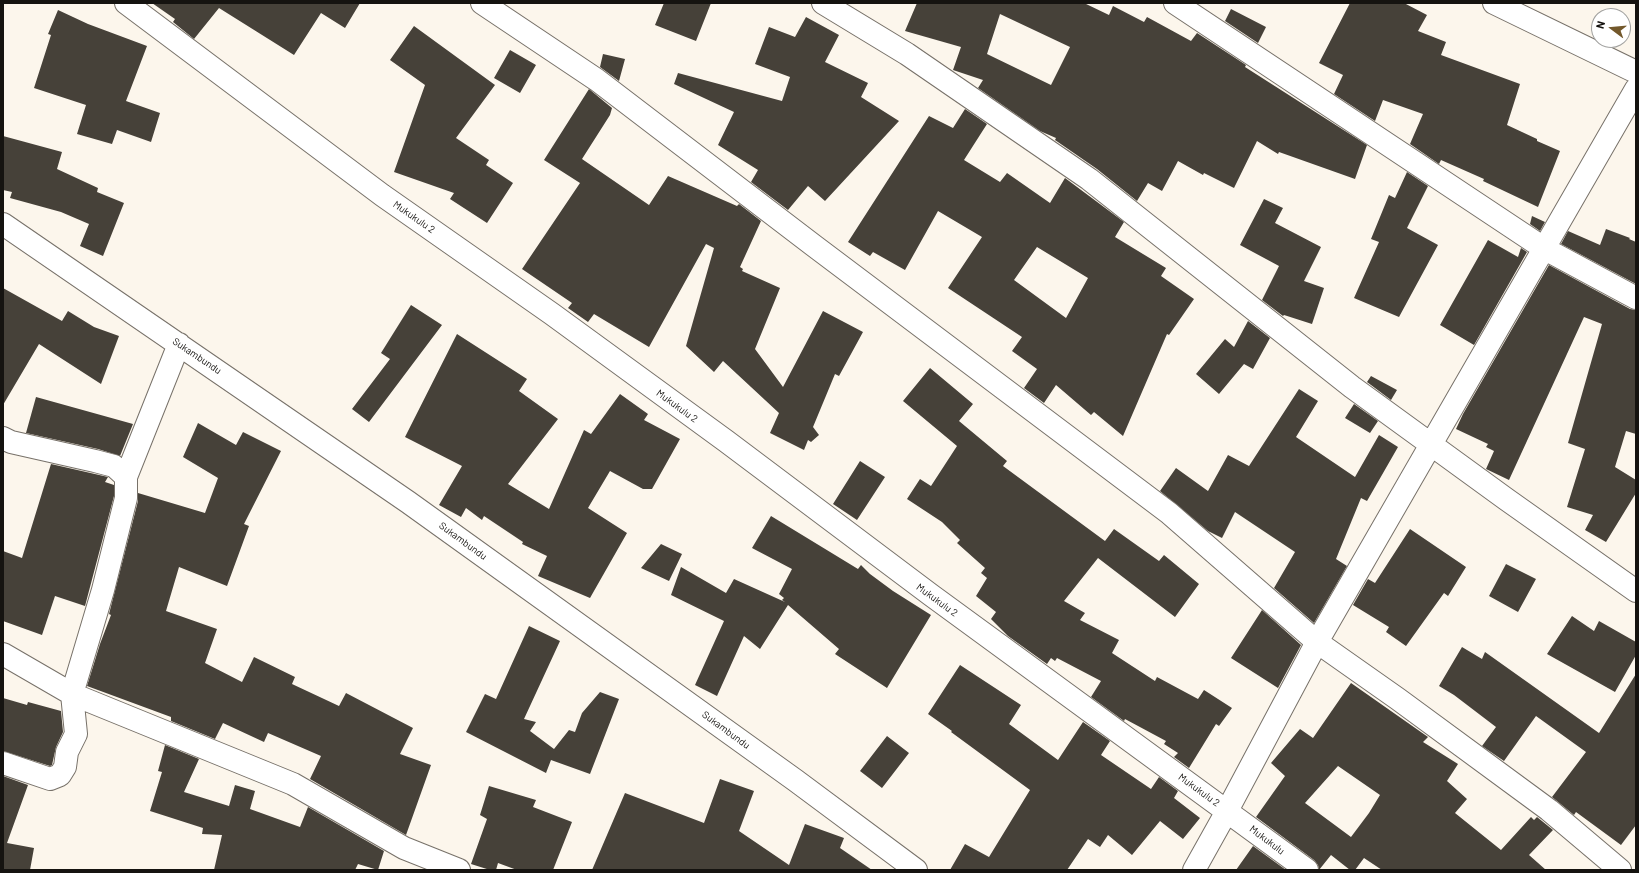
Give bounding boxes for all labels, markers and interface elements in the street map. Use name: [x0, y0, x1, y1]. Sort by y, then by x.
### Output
north arrow: [1591, 8, 1631, 48]
text: N: [1593, 20, 1607, 30]
street label: Mukukulu 2: [391, 198, 437, 236]
street label: Sukambundu: [170, 335, 224, 377]
street label: Mukukulu 2: [654, 387, 700, 425]
street label: Sukambundu: [437, 520, 489, 562]
street label: Mukukulu 2: [914, 581, 960, 619]
street label: Sukambundu: [700, 709, 752, 751]
street label: Mukukulu 2: [1176, 771, 1222, 809]
street label: Mukukulu: [1247, 823, 1287, 857]

